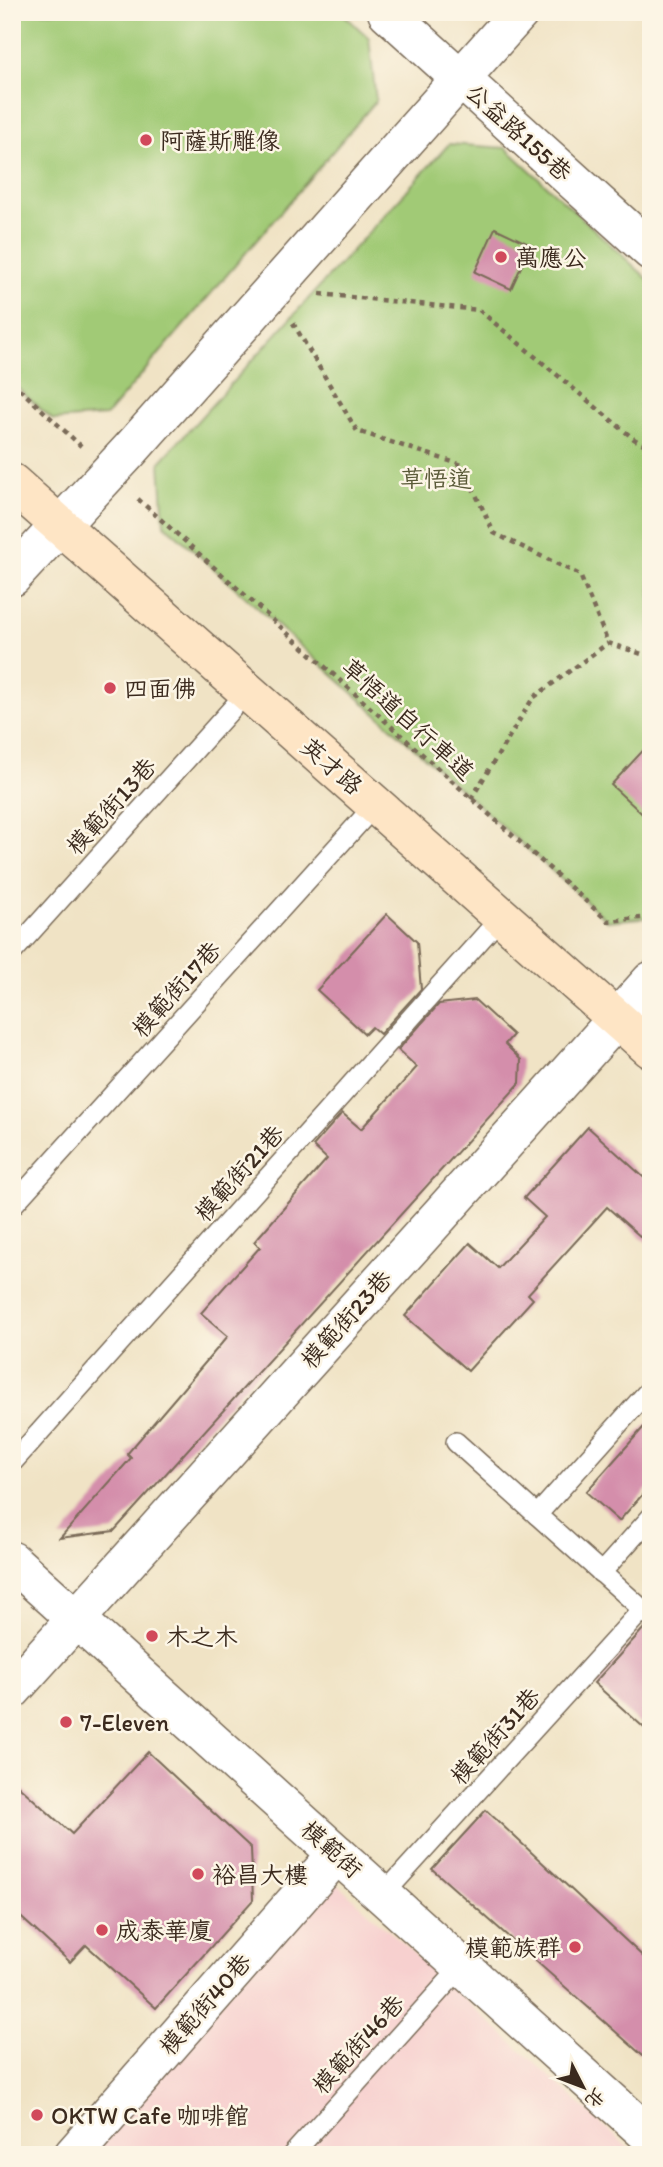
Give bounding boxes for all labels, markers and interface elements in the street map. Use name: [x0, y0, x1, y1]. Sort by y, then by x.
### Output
street label: 公益路155巷: [460, 77, 578, 187]
place label: 阿薩斯雕像: [160, 126, 280, 155]
marker: 阿薩斯雕像: [138, 132, 154, 148]
place label: 萬應公: [515, 243, 587, 272]
marker: 萬應公: [493, 249, 509, 265]
park label: 草悟道: [400, 464, 472, 493]
street label: 草悟道自行車道: [336, 652, 480, 786]
place label: 四面佛: [124, 674, 196, 703]
marker: 四面佛: [102, 680, 118, 696]
street label: 英才路: [295, 731, 369, 801]
street label: 模範街13巷: [60, 752, 162, 860]
street label: 模範街17巷: [125, 935, 227, 1043]
street label: 模範街21巷: [188, 1119, 290, 1227]
street label: 模範街23巷: [295, 1264, 397, 1374]
place label: 木之木: [166, 1622, 238, 1651]
marker: 木之木: [144, 1628, 160, 1644]
street label: 模範街31巷: [444, 1682, 546, 1790]
place label: 7-Eleven: [80, 1708, 170, 1737]
marker: 7-Eleven: [58, 1714, 74, 1730]
street label: 模範街: [296, 1814, 368, 1884]
place label: 裕昌大樓: [212, 1860, 308, 1889]
marker: 裕昌大樓: [190, 1866, 206, 1882]
place label: 成泰華廈: [116, 1916, 212, 1945]
marker: 成泰華廈: [94, 1922, 110, 1938]
place label: 模範族群: [465, 1933, 561, 1962]
marker: 模範族群: [567, 1939, 583, 1955]
street label: 模範街40巷: [153, 1947, 257, 2061]
street label: 模範街46巷: [306, 1989, 410, 2099]
north arrow: [548, 2052, 618, 2122]
text: 北: [580, 2083, 610, 2113]
place label: OKTW Cafe 咖啡館: [51, 2101, 249, 2130]
marker: OKTW Cafe 咖啡館: [29, 2107, 45, 2123]

